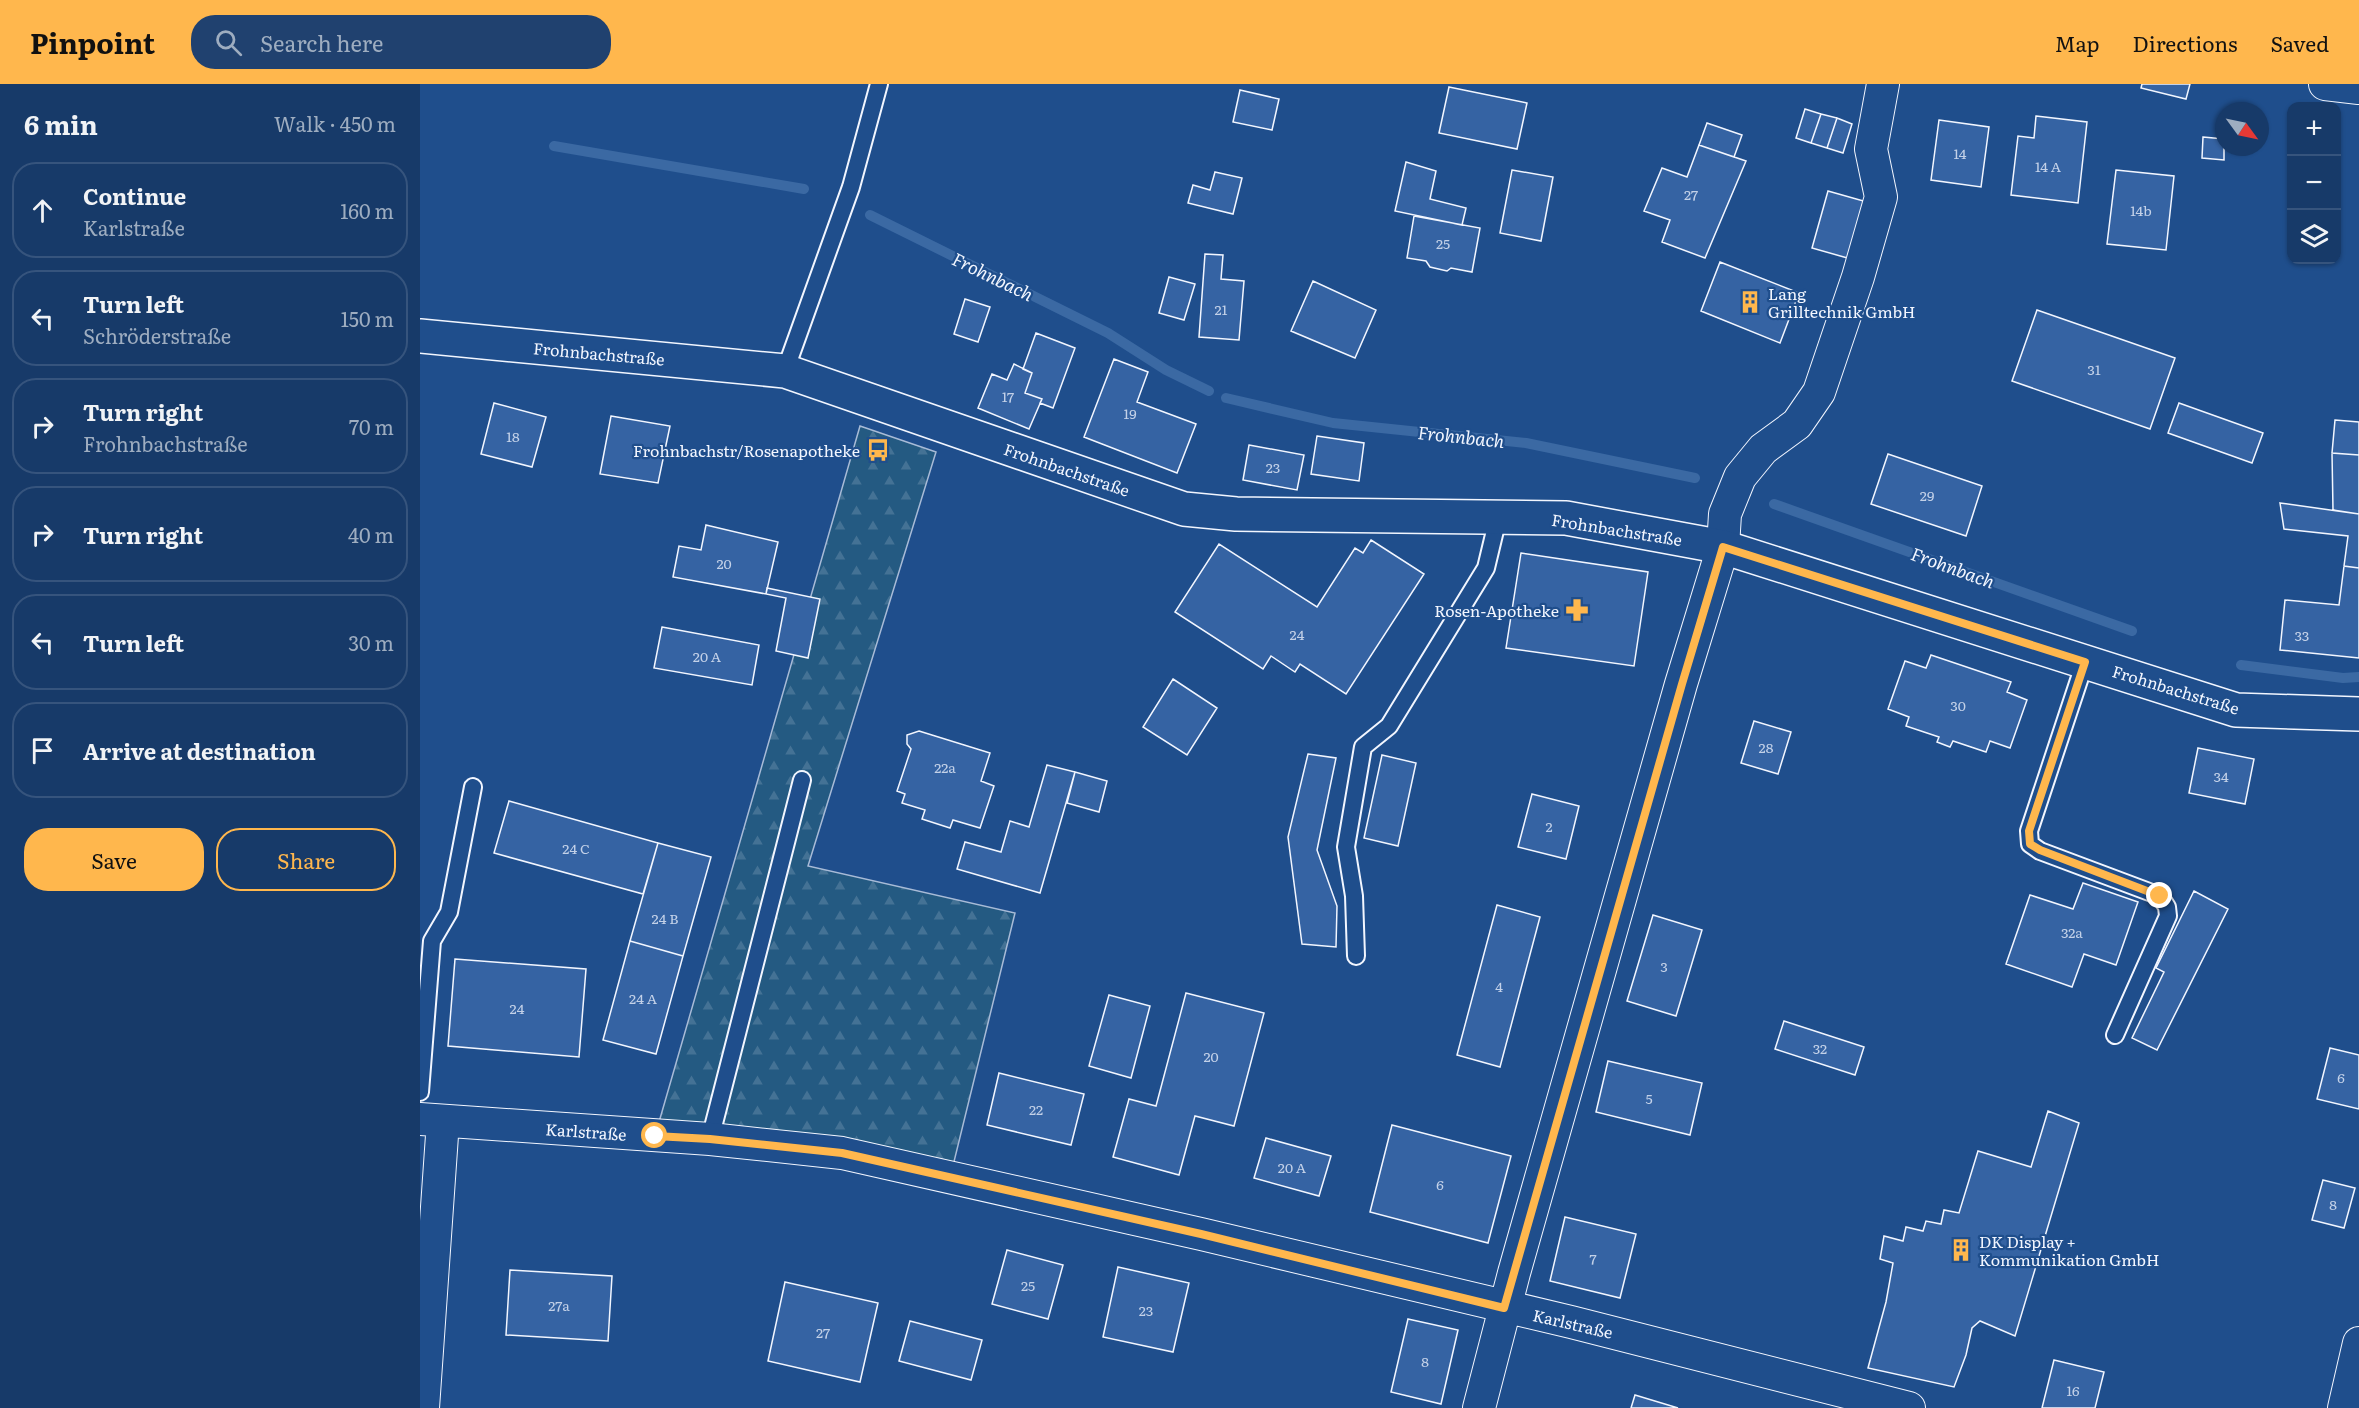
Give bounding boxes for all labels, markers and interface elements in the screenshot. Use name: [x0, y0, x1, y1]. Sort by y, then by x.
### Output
search box: [191, 15, 611, 69]
text: Pinpoint: [30, 21, 155, 63]
icon: search: [212, 26, 245, 59]
text: Search here: [260, 26, 383, 59]
text: Map: [2055, 27, 2100, 58]
text: Directions: [2133, 27, 2238, 58]
text: Saved: [2271, 27, 2329, 58]
north arrow: [2215, 102, 2269, 156]
map controls: [2287, 102, 2341, 264]
button: +: [2287, 102, 2341, 156]
text: 6 min: [24, 104, 98, 143]
text: Walk · 450 m: [274, 108, 396, 138]
house number: 14: [1954, 143, 1967, 163]
house number: 14 A: [2035, 156, 2062, 176]
button: −: [2287, 156, 2341, 210]
text: Continue: [83, 179, 186, 212]
house number: 27: [1684, 184, 1698, 204]
icon: ahead: [26, 194, 59, 227]
text: 160 m: [340, 195, 394, 225]
house number: 14b: [2130, 200, 2152, 220]
button: layers: [2287, 210, 2341, 264]
text: Karlstraße: [83, 212, 185, 242]
house number: 25: [1436, 233, 1450, 253]
water label: Frohnbach: [948, 245, 1038, 307]
place label: Lang Grilltechnik GmbH: [1768, 281, 1916, 323]
text: Turn left: [83, 287, 184, 320]
building icon: Lang Grilltechnik GmbH: [1737, 289, 1763, 315]
house number: 21: [1215, 299, 1228, 319]
icon: left: [26, 302, 59, 335]
text: 150 m: [341, 303, 394, 333]
text: Schröderstraße: [83, 320, 231, 350]
street label: Frohnbachstraße: [532, 335, 666, 371]
house number: 31: [2087, 359, 2101, 379]
house number: 17: [1002, 386, 1014, 406]
text: Turn right: [83, 395, 203, 428]
house number: 19: [1123, 403, 1137, 423]
icon: right: [26, 410, 59, 443]
text: 70 m: [349, 411, 394, 441]
water label: Frohnbach: [1416, 418, 1506, 454]
house number: 18: [506, 426, 520, 446]
text: Frohnbachstraße: [83, 428, 248, 458]
street label: Frohnbachstraße: [1001, 436, 1133, 502]
bus stop icon: Frohnbachstr/Rosenapotheke: [865, 437, 891, 463]
place label: Frohnbachstr/Rosenapotheke: [633, 438, 860, 462]
house number: 23: [1266, 457, 1280, 477]
house number: 29: [1920, 485, 1934, 505]
street label: Frohnbachstraße: [1550, 507, 1684, 551]
icon: right: [26, 518, 59, 551]
text: Turn right: [83, 518, 203, 551]
text: 40 m: [348, 519, 394, 549]
water label: Frohnbach: [1907, 539, 1999, 595]
house number: 20: [716, 553, 732, 573]
pharmacy icon: Rosen-Apotheke: [1564, 597, 1590, 623]
place label: Rosen-Apotheke: [1434, 598, 1559, 622]
house number: 24: [1290, 624, 1305, 644]
house number: 33: [2295, 625, 2309, 645]
icon: left: [26, 626, 59, 659]
text: Turn left: [83, 626, 184, 659]
text: 30 m: [348, 627, 394, 657]
house number: 20 A: [693, 646, 722, 666]
street label: Frohnbachstraße: [2110, 658, 2242, 720]
house number: 30: [1950, 695, 1966, 715]
icon: arrive: [26, 734, 59, 767]
text: Arrive at destination: [83, 734, 316, 767]
house number: 28: [1759, 737, 1774, 757]
house number: 22a: [934, 757, 956, 777]
house number: 34: [2213, 766, 2229, 786]
house number: 2: [1545, 816, 1553, 836]
button: Save: [24, 828, 204, 891]
button: Share: [216, 828, 396, 891]
house number: 24 C: [562, 838, 590, 858]
route end: [2146, 882, 2172, 908]
house number: 24 B: [652, 908, 678, 928]
house number: 32a: [2061, 922, 2083, 942]
house number: 3: [1660, 956, 1668, 976]
house number: 4: [1495, 976, 1503, 996]
house number: 24 A: [629, 988, 658, 1008]
house number: 24: [510, 998, 525, 1018]
house number: 32: [1813, 1038, 1827, 1058]
house number: 20: [1203, 1046, 1219, 1066]
house number: 6: [2337, 1067, 2345, 1087]
house number: 5: [1645, 1088, 1653, 1108]
house number: 22: [1029, 1099, 1043, 1119]
street label: Karlstraße: [545, 1116, 627, 1146]
route start: [641, 1122, 667, 1148]
house number: 20 A: [1278, 1157, 1307, 1177]
house number: 6: [1436, 1174, 1444, 1194]
house number: 8: [2329, 1194, 2337, 1214]
place label: DK Display + Kommunikation GmbH: [1979, 1229, 2159, 1271]
building icon: DK Display + Kommunikation GmbH: [1948, 1237, 1974, 1263]
house number: 7: [1589, 1248, 1597, 1268]
house number: 25: [1021, 1275, 1035, 1295]
house number: 27a: [548, 1295, 570, 1315]
house number: 23: [1139, 1300, 1153, 1320]
street label: Karlstraße: [1531, 1302, 1615, 1344]
house number: 27: [816, 1322, 830, 1342]
house number: 8: [1421, 1351, 1429, 1371]
house number: 16: [2066, 1380, 2080, 1400]

